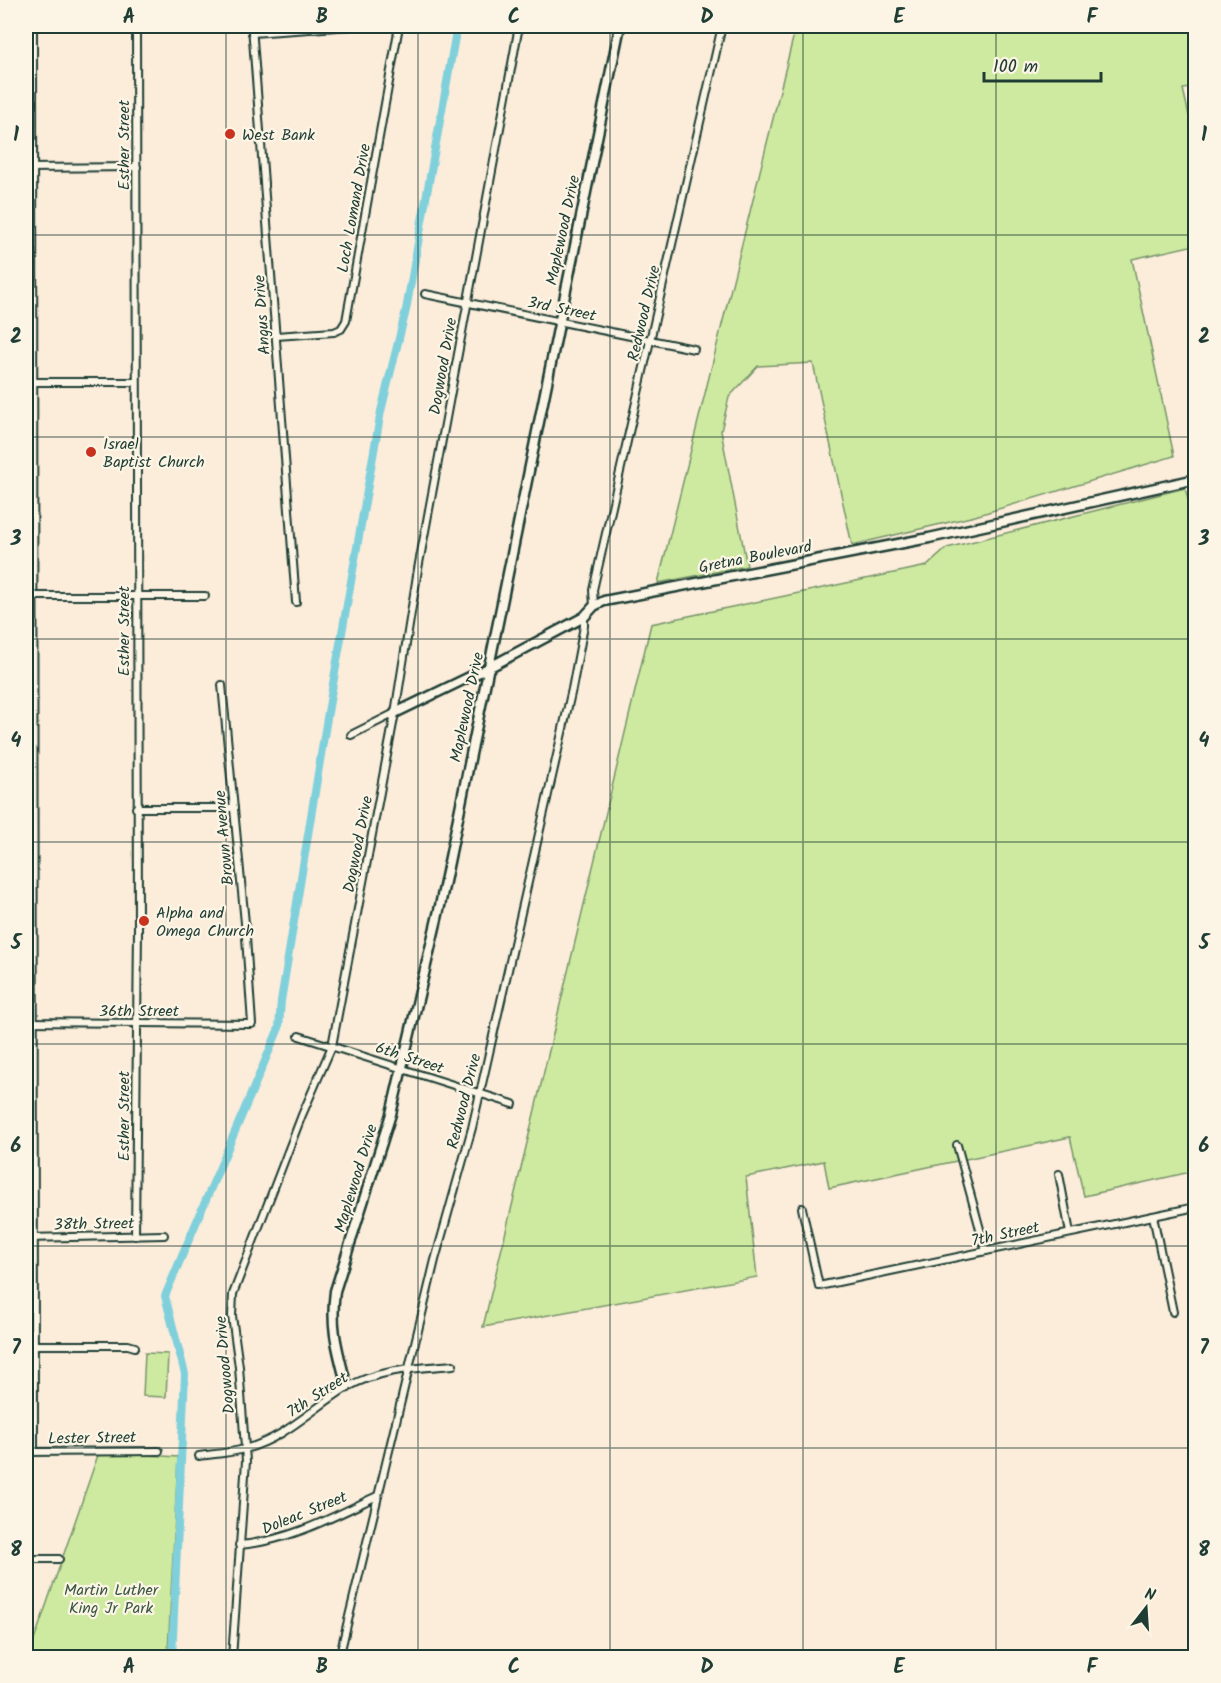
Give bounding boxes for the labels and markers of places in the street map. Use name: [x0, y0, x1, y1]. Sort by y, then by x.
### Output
place label: West Bank: [242, 123, 315, 148]
marker: West Bank: [223, 127, 237, 141]
place label: Israel Baptist Church: [103, 432, 205, 475]
marker: Israel Baptist Church: [84, 445, 98, 459]
place label: Alpha and Omega Church: [156, 901, 254, 944]
marker: Alpha and Omega Church: [137, 914, 151, 928]

